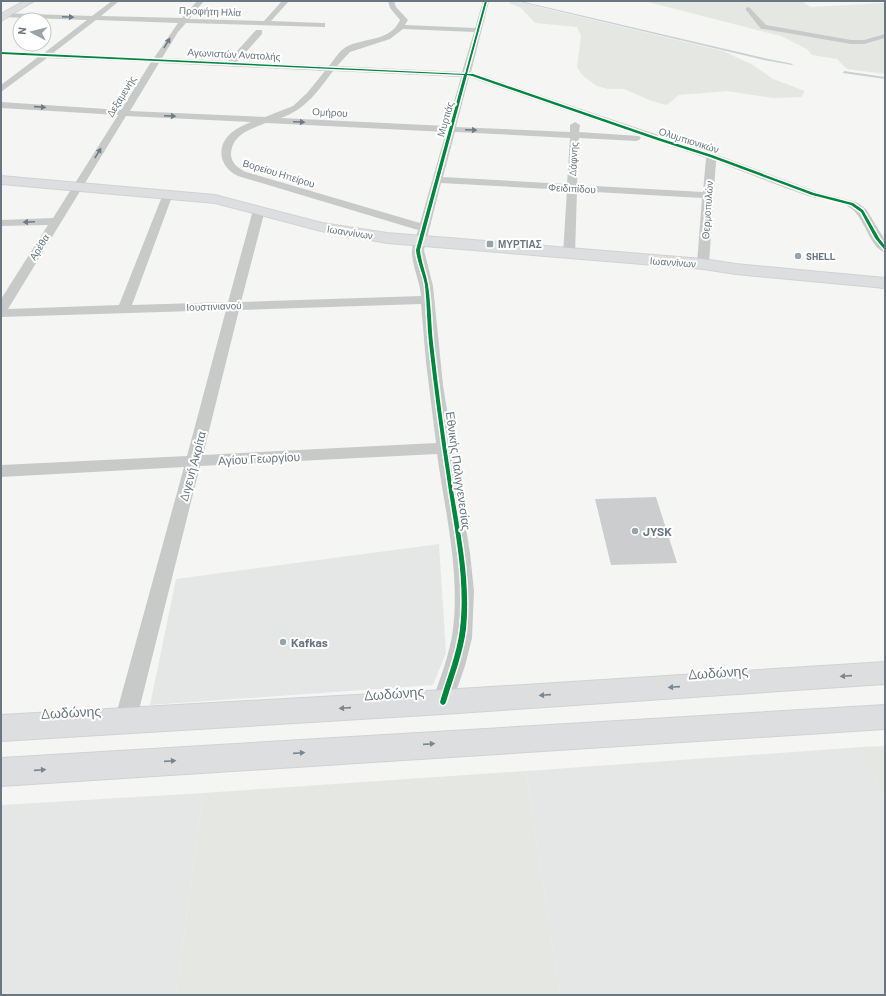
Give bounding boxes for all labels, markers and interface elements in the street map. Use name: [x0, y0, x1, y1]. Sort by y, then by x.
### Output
street label: Προφήτη Ηλία: [179, 4, 242, 18]
north arrow: [12, 12, 52, 52]
one-way arrow: [62, 14, 75, 20]
text: N: [15, 26, 28, 35]
one-way arrow: [164, 37, 171, 49]
street label: Αγωνιστών Ανατολής: [187, 46, 281, 62]
street label: Δεξαμενής: [104, 73, 139, 119]
street label: Μυρτιάς: [434, 100, 456, 138]
one-way arrow: [34, 104, 46, 111]
street label: Ομήρου: [312, 105, 348, 119]
one-way arrow: [164, 112, 176, 119]
one-way arrow: [293, 119, 306, 125]
street label: Ολυμπιονικών: [657, 125, 721, 155]
one-way arrow: [465, 127, 478, 133]
street label: Δάφνης: [566, 142, 580, 176]
one-way arrow: [94, 148, 102, 158]
street label: Βορείου Ηπείρου: [242, 156, 316, 190]
street label: Θερμοπυλών: [699, 180, 715, 240]
street label: Φειδιπίδου: [548, 181, 596, 195]
one-way arrow: [23, 218, 35, 225]
street label: Ιωαννίνων: [326, 222, 374, 242]
street label: Αρέθα: [26, 232, 52, 262]
place label: ΜΥΡΤΙΑΣ: [498, 238, 542, 250]
marker: ΜΥΡΤΙΑΣ: [485, 239, 495, 249]
place label: SHELL: [806, 250, 836, 262]
marker: SHELL: [793, 251, 803, 261]
street label: Ιωαννίνων: [649, 254, 697, 270]
street label: Ιουστινιανού: [186, 299, 242, 313]
street label: Εθνικής Παλιγγενεσίας: [443, 411, 474, 532]
street label: Διγενή Ακρίτα: [176, 429, 209, 503]
street label: Αγίου Γεωργίου: [218, 449, 300, 468]
place label: JYSK: [643, 524, 672, 538]
marker: JYSK: [630, 526, 640, 536]
place label: Kafkas: [291, 635, 328, 649]
marker: Kafkas: [278, 637, 288, 647]
street label: Δωδώνης: [687, 661, 749, 683]
one-way arrow: [840, 672, 852, 679]
street label: Δωδώνης: [363, 682, 425, 704]
one-way arrow: [667, 684, 680, 690]
one-way arrow: [539, 692, 551, 699]
street label: Δωδώνης: [41, 702, 102, 722]
one-way arrow: [339, 705, 351, 712]
one-way arrow: [423, 741, 435, 748]
one-way arrow: [293, 749, 305, 756]
one-way arrow: [164, 758, 176, 765]
one-way arrow: [34, 766, 46, 773]

